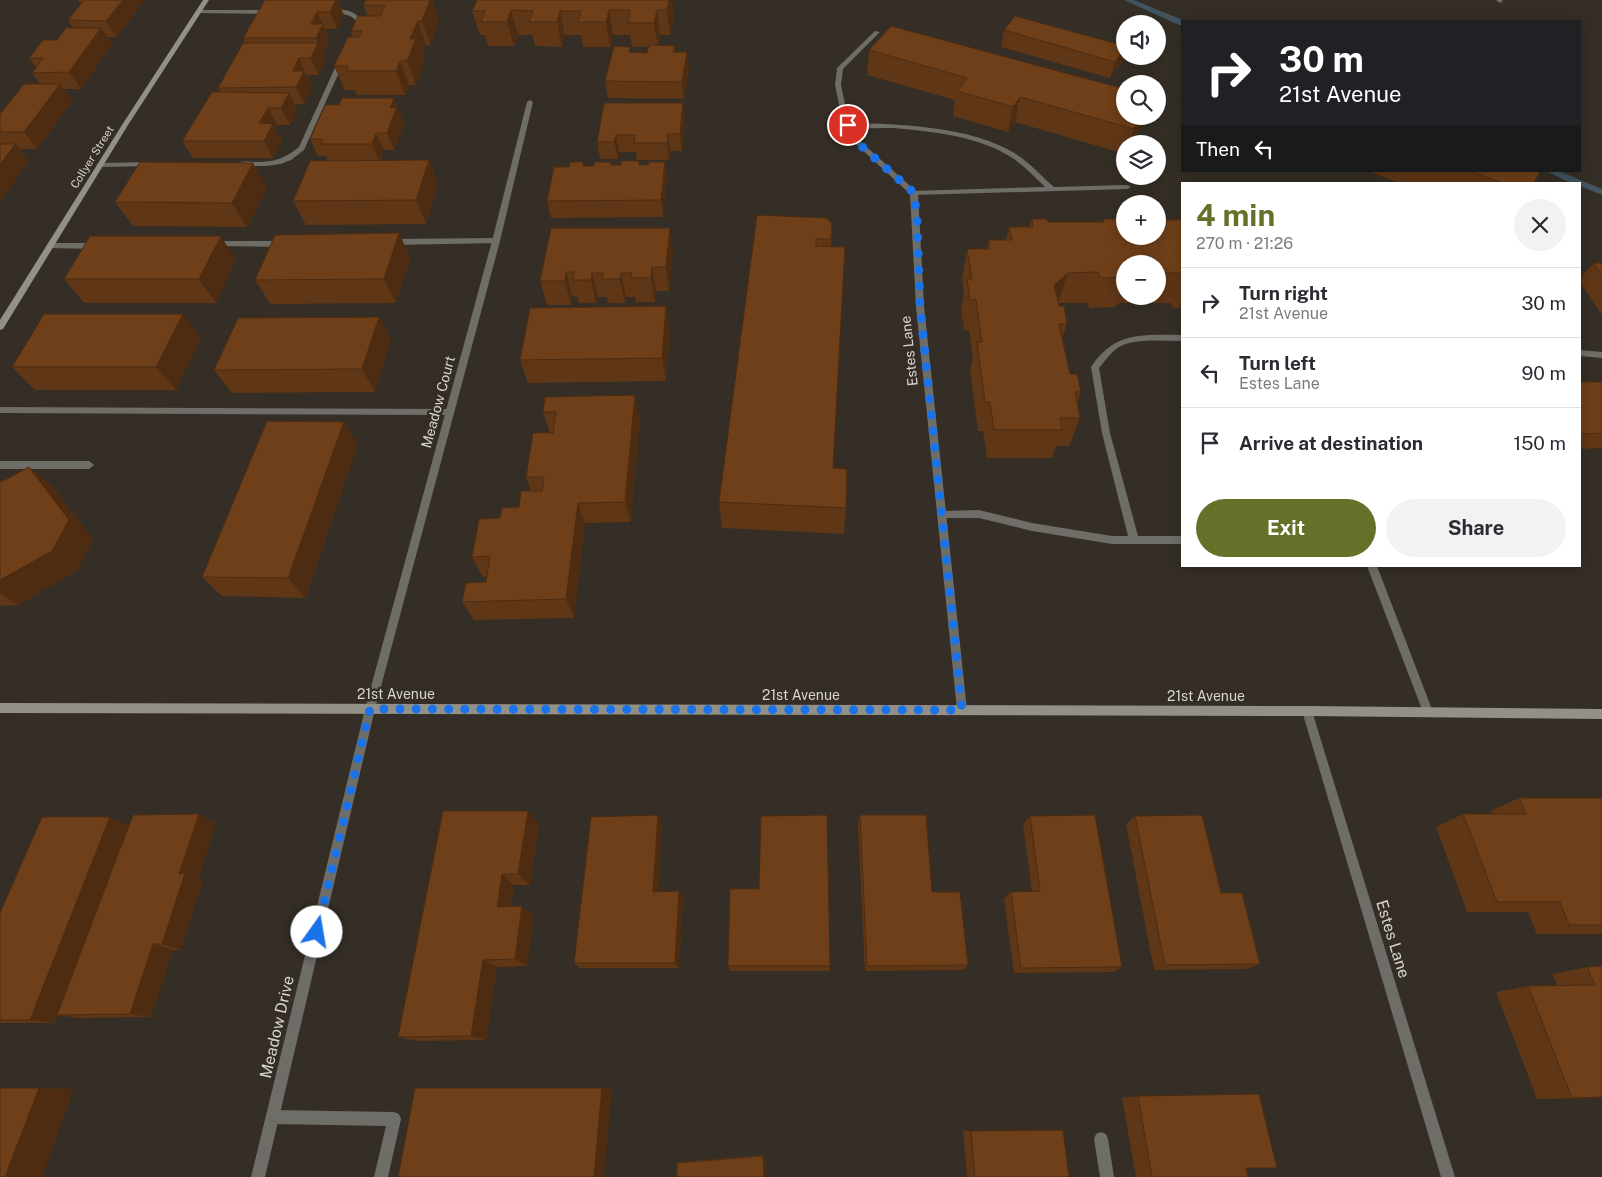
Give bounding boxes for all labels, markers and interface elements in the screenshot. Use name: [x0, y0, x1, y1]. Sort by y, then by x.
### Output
map controls: [1116, 15, 1166, 305]
button: sound: [1116, 15, 1166, 65]
text: 30 m: [1279, 39, 1364, 80]
icon: right: [1196, 40, 1261, 105]
button: search: [1116, 75, 1166, 125]
text: 21st Avenue: [1279, 81, 1401, 107]
pin: [827, 104, 869, 146]
icon: arrive: [834, 111, 862, 139]
street label: Collyer Street: [68, 124, 116, 190]
button: layers: [1116, 135, 1166, 185]
icon: left: [1250, 135, 1278, 163]
text: Then: [1196, 138, 1240, 160]
button: +: [1116, 195, 1166, 245]
text: 4 min: [1196, 197, 1275, 233]
button: close: [1514, 199, 1566, 251]
text: 270 m · 21:26: [1196, 234, 1293, 253]
button: −: [1116, 255, 1166, 305]
text: Turn right: [1239, 282, 1328, 304]
icon: right: [1196, 289, 1224, 317]
text: 30 m: [1521, 292, 1566, 314]
text: 21st Avenue: [1239, 304, 1328, 323]
street label: Estes Lane: [897, 315, 921, 387]
text: Turn left: [1239, 352, 1316, 374]
street label: Meadow Court: [418, 354, 458, 450]
icon: left: [1196, 359, 1224, 387]
text: 90 m: [1522, 362, 1566, 384]
text: Estes Lane: [1239, 374, 1320, 393]
icon: arrive: [1196, 429, 1224, 457]
text: Arrive at destination: [1239, 432, 1423, 454]
text: 150 m: [1513, 432, 1566, 454]
button: Exit: [1196, 499, 1376, 557]
button: Share: [1386, 499, 1566, 557]
street label: 21st Avenue: [357, 686, 435, 702]
street label: 21st Avenue: [762, 687, 840, 703]
street label: 21st Avenue: [1167, 688, 1245, 704]
street label: Estes Lane: [1372, 898, 1414, 980]
position arrow: [290, 905, 342, 957]
street label: Meadow Drive: [256, 974, 298, 1080]

